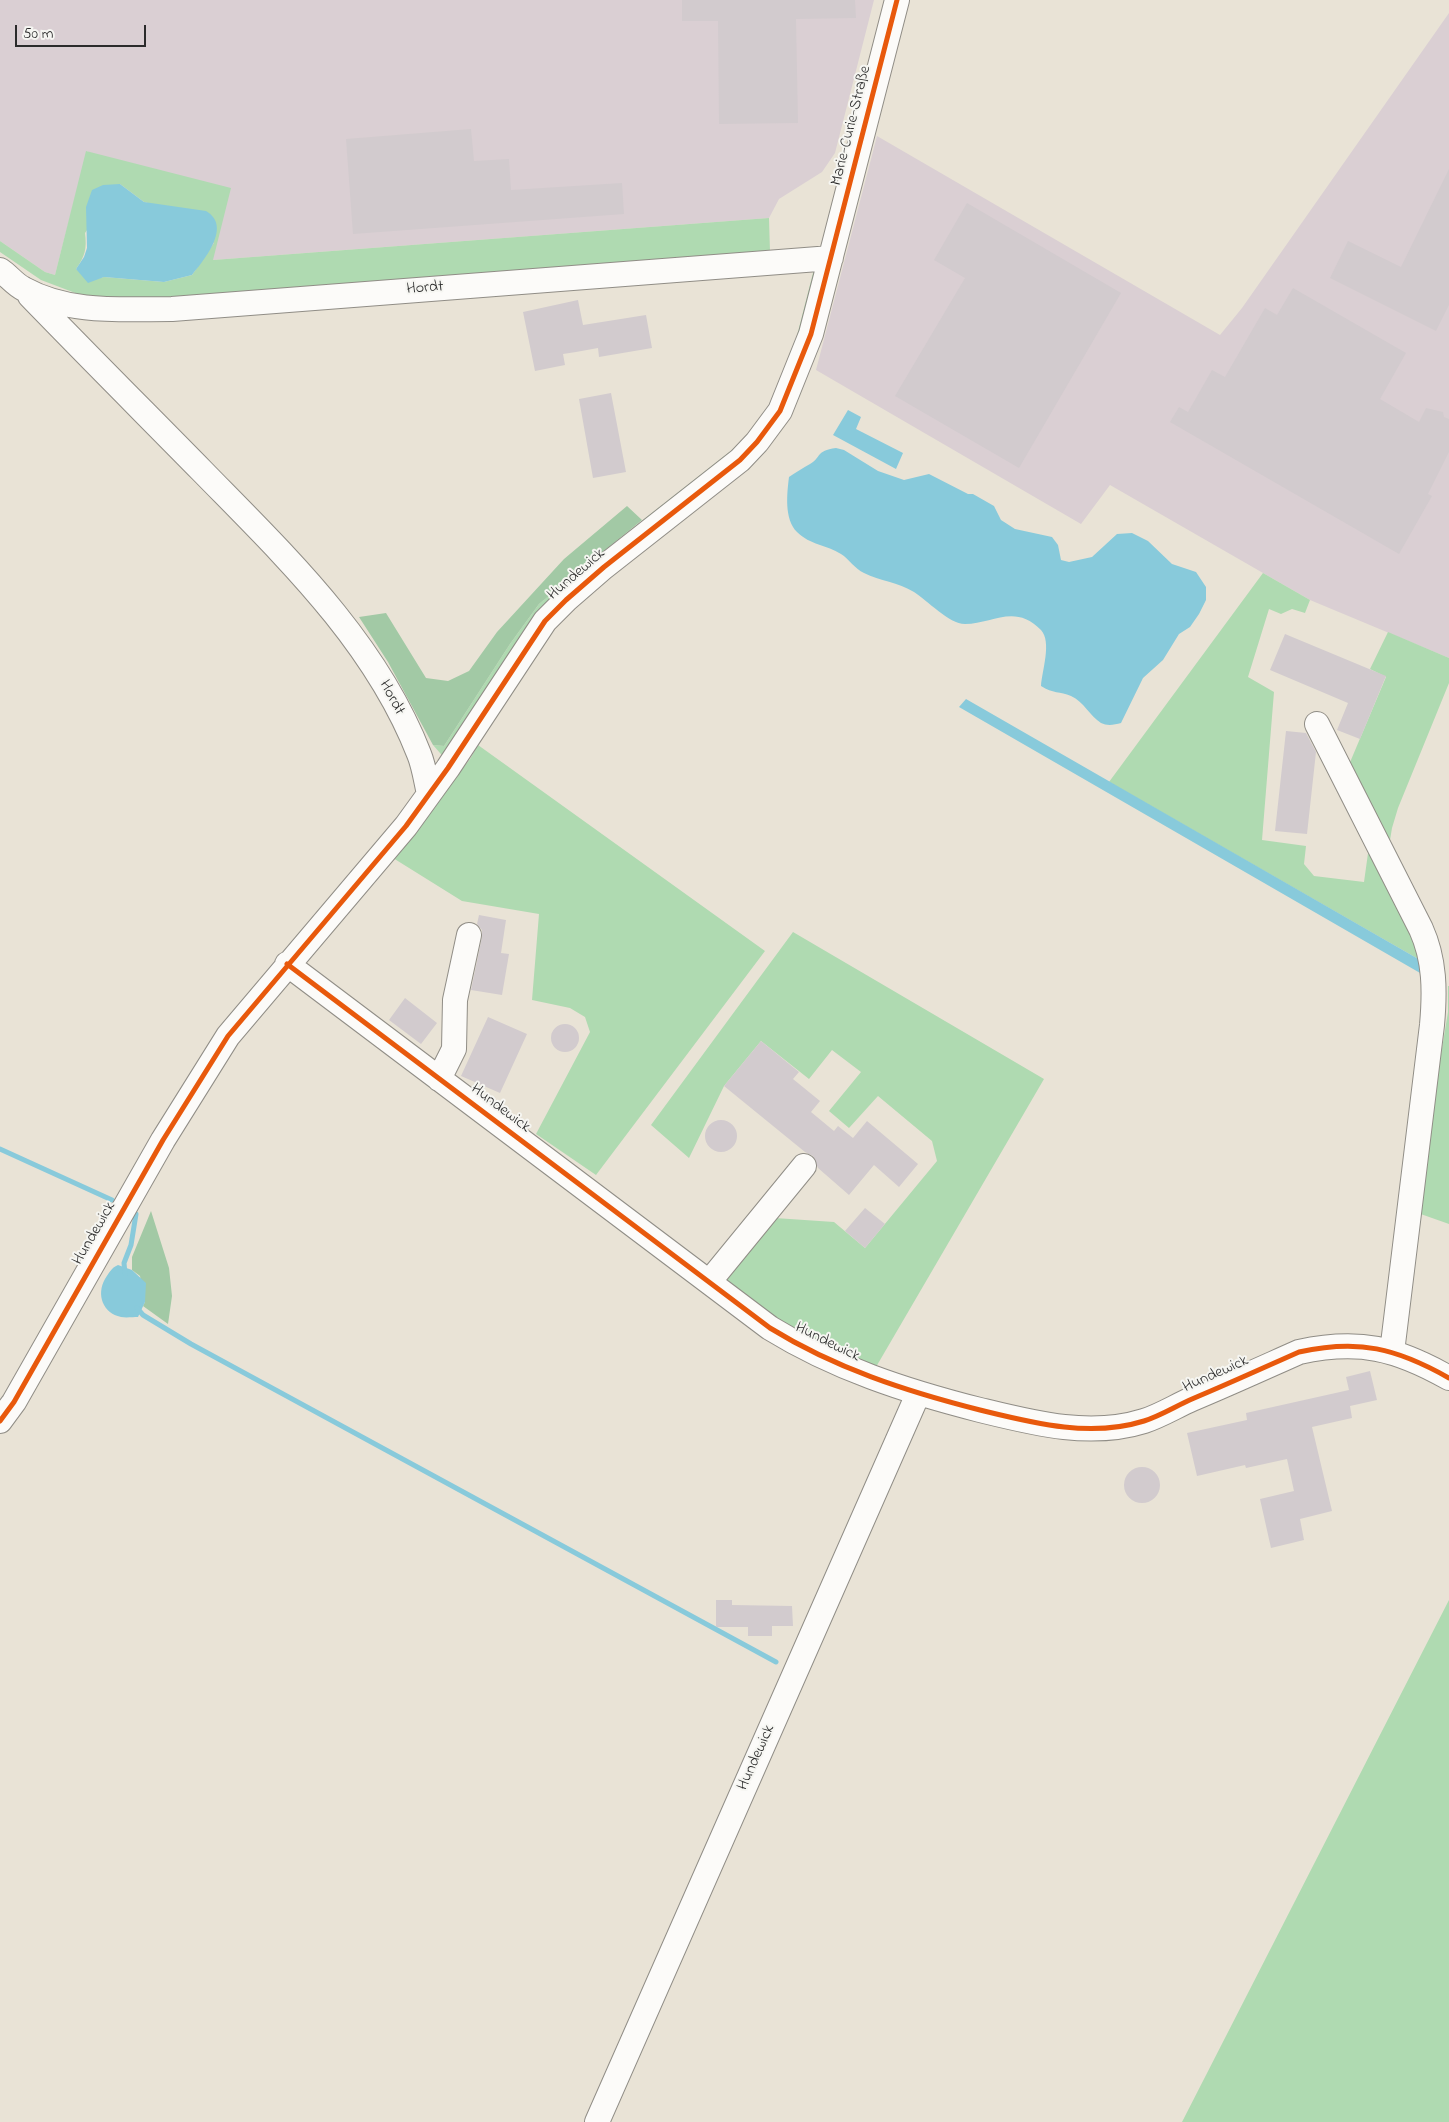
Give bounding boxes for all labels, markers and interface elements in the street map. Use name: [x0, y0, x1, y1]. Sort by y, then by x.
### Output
scale bar: [18, 15, 149, 47]
text: 50 m: [23, 23, 53, 45]
street label: Marie-Curie-Straße: [828, 64, 876, 188]
street label: Hordt: [406, 278, 444, 300]
street label: Hundewick: [544, 545, 610, 605]
street label: Hordt: [374, 677, 408, 719]
street label: Hundewick: [466, 1080, 534, 1138]
street label: Hundewick: [69, 1199, 121, 1269]
street label: Hundewick: [791, 1319, 863, 1367]
street label: Hundewick: [1180, 1352, 1252, 1398]
street label: Hundewick: [734, 1722, 780, 1794]

